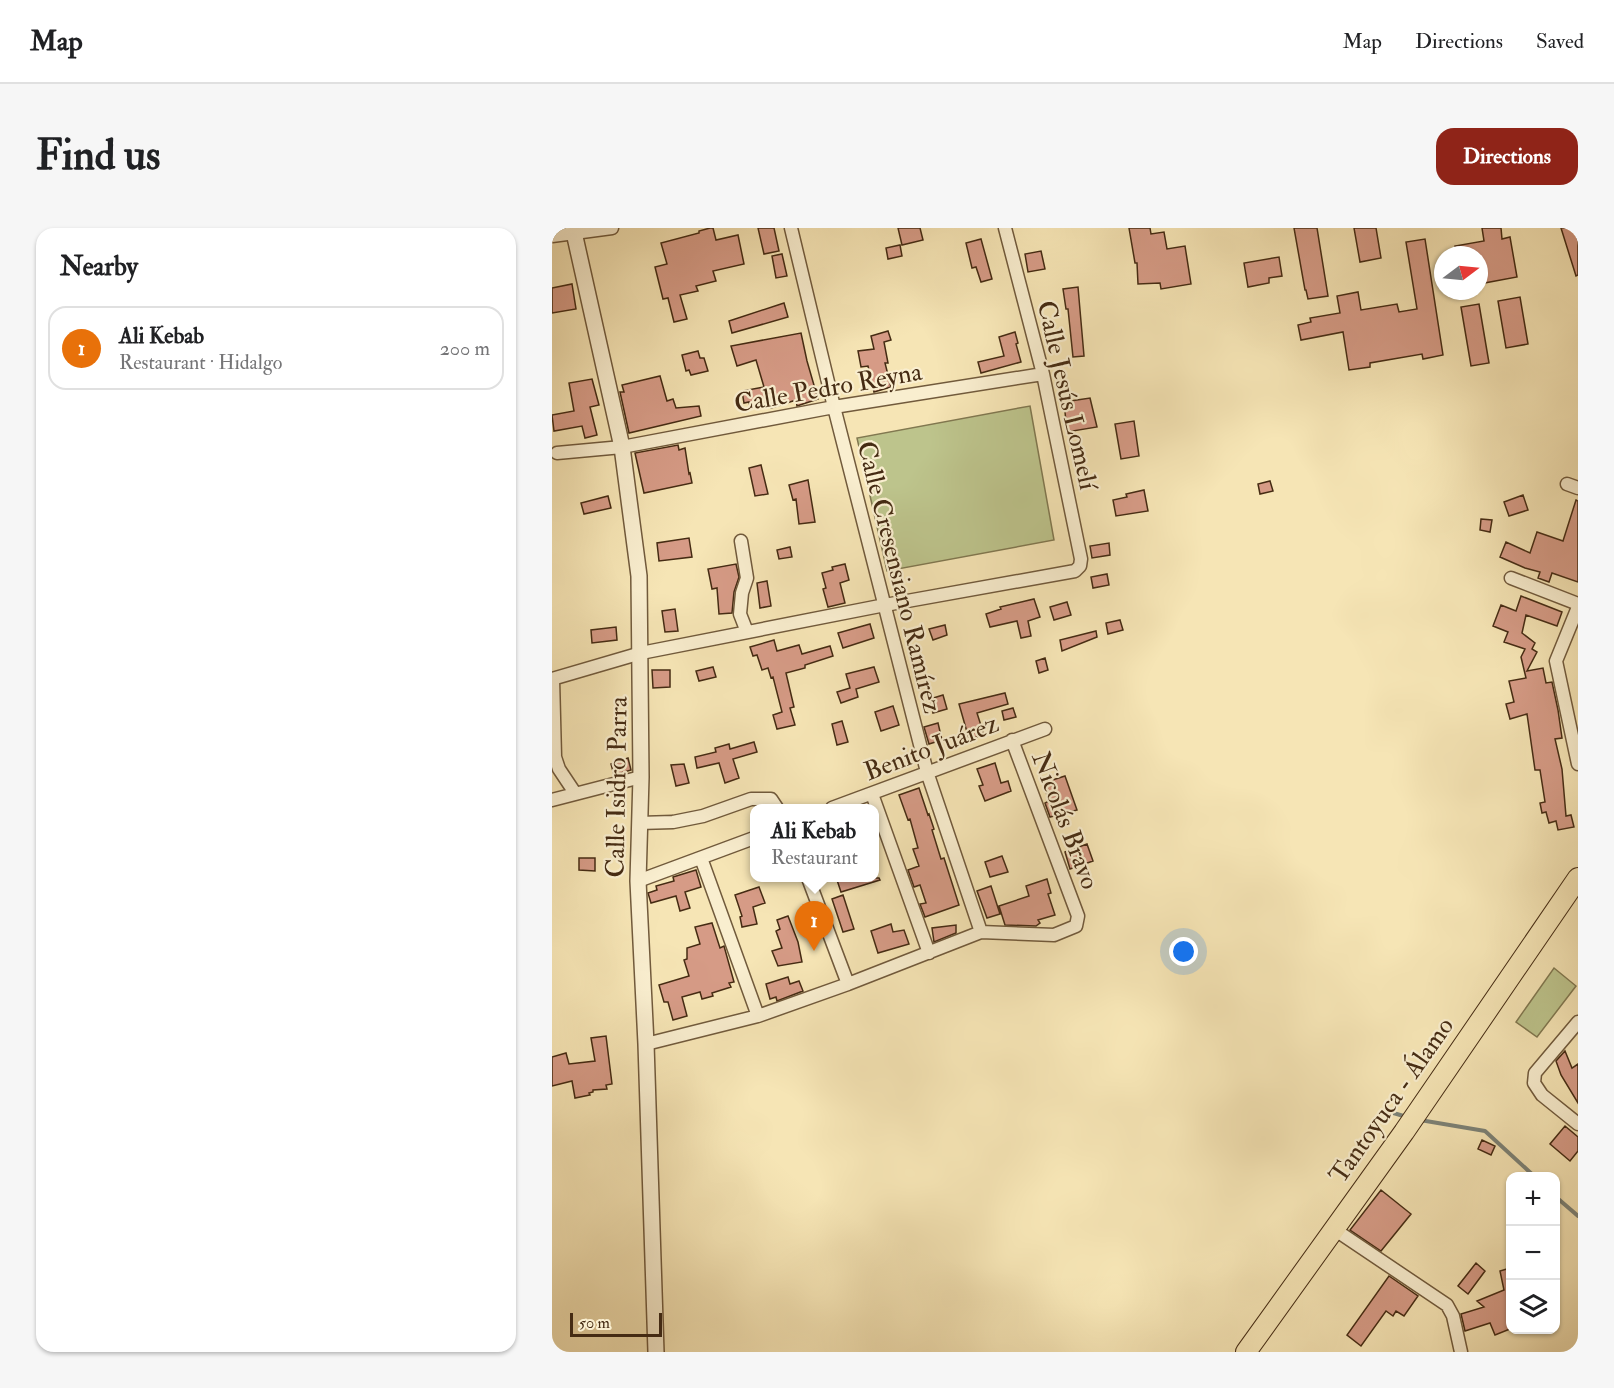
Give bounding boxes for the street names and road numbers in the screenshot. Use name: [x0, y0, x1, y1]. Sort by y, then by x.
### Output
street label: Calle Jesús Lomelí: [1030, 298, 1105, 495]
street label: Calle Pedro Reyna: [732, 356, 925, 420]
street label: Calle Cresensiano Ramírez: [850, 438, 948, 717]
street label: Calle Isidro Parra: [599, 696, 635, 878]
street label: Benito Juárez: [860, 707, 1004, 788]
street label: Nicolás Bravo: [1024, 747, 1106, 894]
street label: Tantoyuca - Álamo: [1321, 1010, 1461, 1190]

